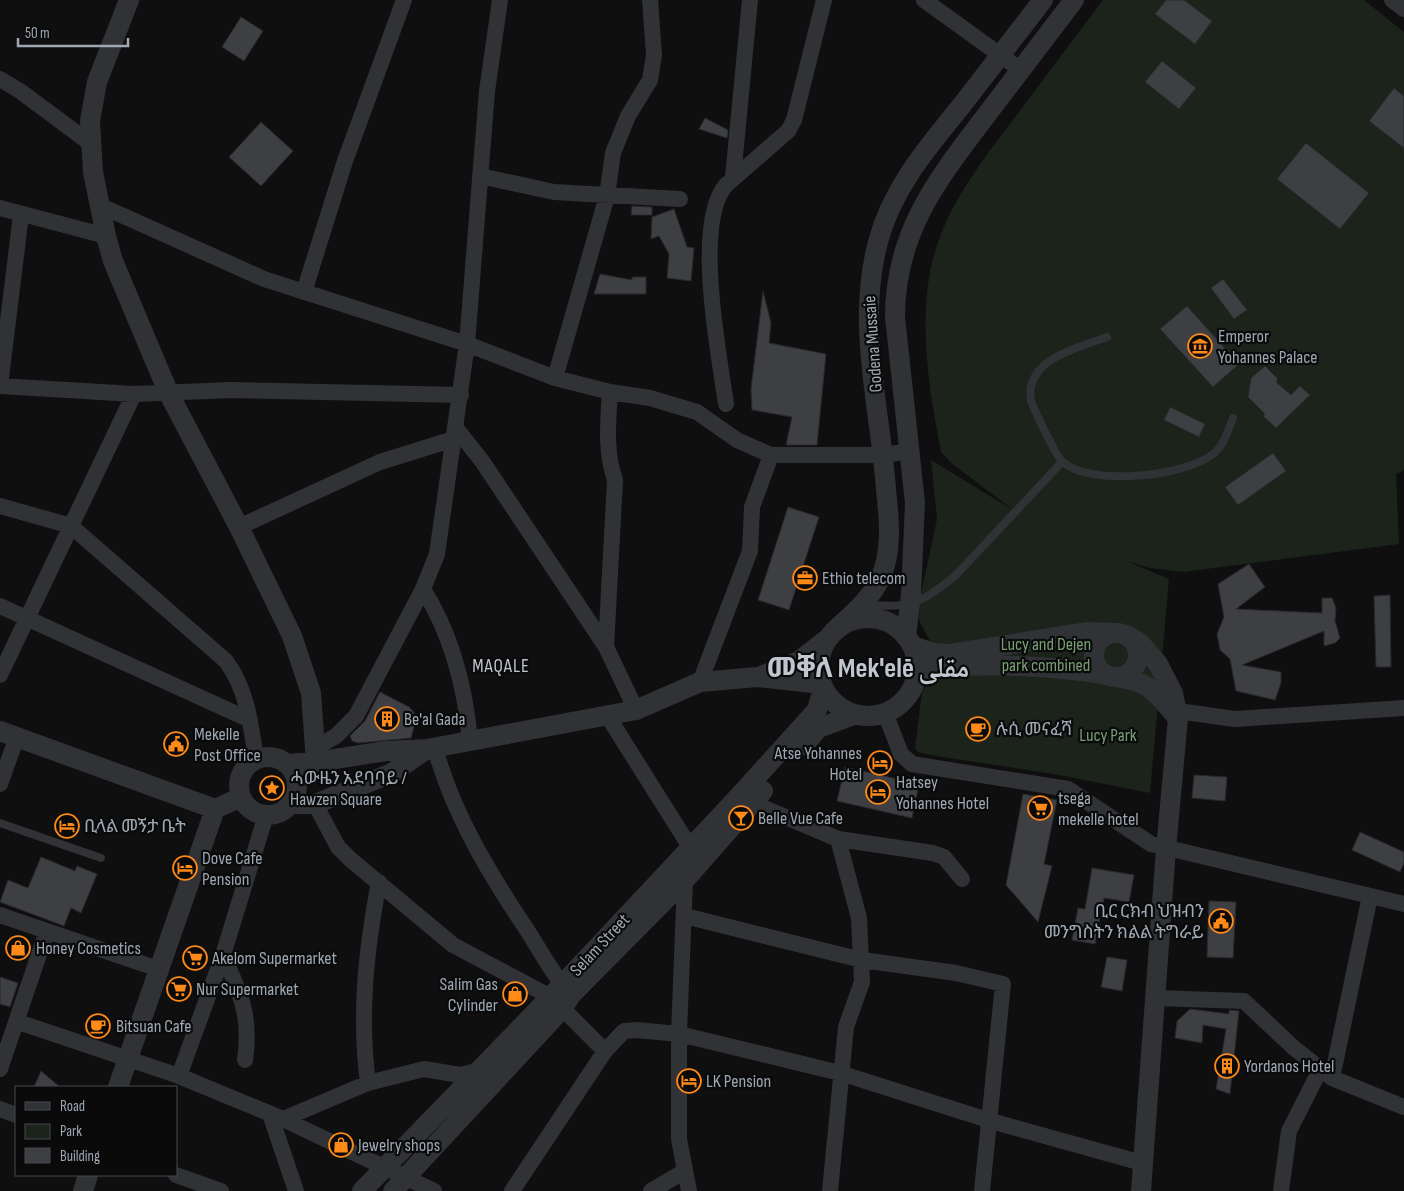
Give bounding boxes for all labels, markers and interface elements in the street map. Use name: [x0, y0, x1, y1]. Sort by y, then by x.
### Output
scale bar: [18, 15, 128, 47]
text: 50 m: [25, 24, 50, 43]
street label: Godena Mussaie: [859, 295, 887, 393]
place label: Emperor Yohannes Palace: [1218, 326, 1318, 368]
museum icon: Emperor Yohannes Palace: [1187, 333, 1213, 359]
office icon: Ethio telecom: [792, 565, 818, 591]
place label: Ethio telecom: [822, 568, 906, 589]
park label: Lucy and Dejen park combined: [1001, 634, 1091, 676]
district label: መቐለ Mek'elē مقلى: [767, 652, 969, 685]
district label: MAQALE: [472, 655, 530, 678]
building icon: Be'al Gada: [374, 706, 400, 732]
place label: Be'al Gada: [404, 709, 466, 730]
cafe icon: ሉሲ መናፈሻ: [965, 716, 991, 742]
place label: ሉሲ መናፈሻ: [996, 719, 1072, 740]
place label: Mekelle Post Office: [194, 724, 261, 766]
park label: Lucy Park: [1079, 725, 1137, 746]
public building icon: Mekelle Post Office: [163, 731, 189, 757]
place label: Atse Yohannes Hotel: [774, 743, 862, 785]
hotel icon: Atse Yohannes Hotel: [867, 750, 893, 776]
place label: ሓውዜን አደባባይ / Hawzen Square: [290, 768, 407, 810]
place label: Hatsey Yohannes Hotel: [896, 772, 989, 814]
place icon: ሓውዜን አደባባይ / Hawzen Square: [259, 775, 285, 801]
hotel icon: Hatsey Yohannes Hotel: [865, 779, 891, 805]
place label: tsega mekelle hotel: [1058, 788, 1139, 830]
supermarket icon: tsega mekelle hotel: [1027, 795, 1053, 821]
bar icon: Belle Vue Cafe: [728, 805, 754, 831]
place label: Belle Vue Cafe: [758, 808, 843, 829]
hotel icon: ቢላል መኝታ ቤት: [54, 813, 80, 839]
place label: ቢላል መኝታ ቤት: [84, 816, 186, 837]
place label: Dove Cafe Pension: [202, 848, 263, 890]
hotel icon: Dove Cafe Pension: [172, 855, 198, 881]
place label: ቢር ርክብ ህዝብን መንግስትን ክልል ትግራይ: [1044, 901, 1204, 943]
public building icon: ቢር ርክብ ህዝብን መንግስትን ክልል ትግራይ: [1208, 908, 1234, 934]
street label: Selam Street: [566, 909, 634, 981]
shop icon: Honey Cosmetics: [5, 935, 31, 961]
place label: Honey Cosmetics: [36, 938, 141, 959]
supermarket icon: Akelom Supermarket: [182, 945, 208, 971]
place label: Akelom Supermarket: [211, 948, 338, 969]
place label: Salim Gas Cylinder: [440, 974, 498, 1016]
supermarket icon: Nur Supermarket: [166, 976, 192, 1002]
place label: Nur Supermarket: [196, 979, 299, 1000]
shop icon: Salim Gas Cylinder: [502, 981, 528, 1007]
cafe icon: Bitsuan Cafe: [85, 1013, 111, 1039]
place label: Bitsuan Cafe: [116, 1016, 192, 1037]
building icon: Yordanos Hotel: [1214, 1053, 1240, 1079]
place label: Yordanos Hotel: [1244, 1056, 1334, 1077]
hotel icon: LK Pension: [676, 1068, 702, 1094]
place label: LK Pension: [706, 1071, 771, 1092]
legend: [15, 1086, 178, 1176]
text: Road: [60, 1097, 85, 1116]
text: Park: [60, 1122, 82, 1141]
shop icon: Jewelry shops: [328, 1132, 354, 1158]
place label: Jewelry shops: [357, 1135, 440, 1156]
text: Building: [60, 1147, 100, 1166]

